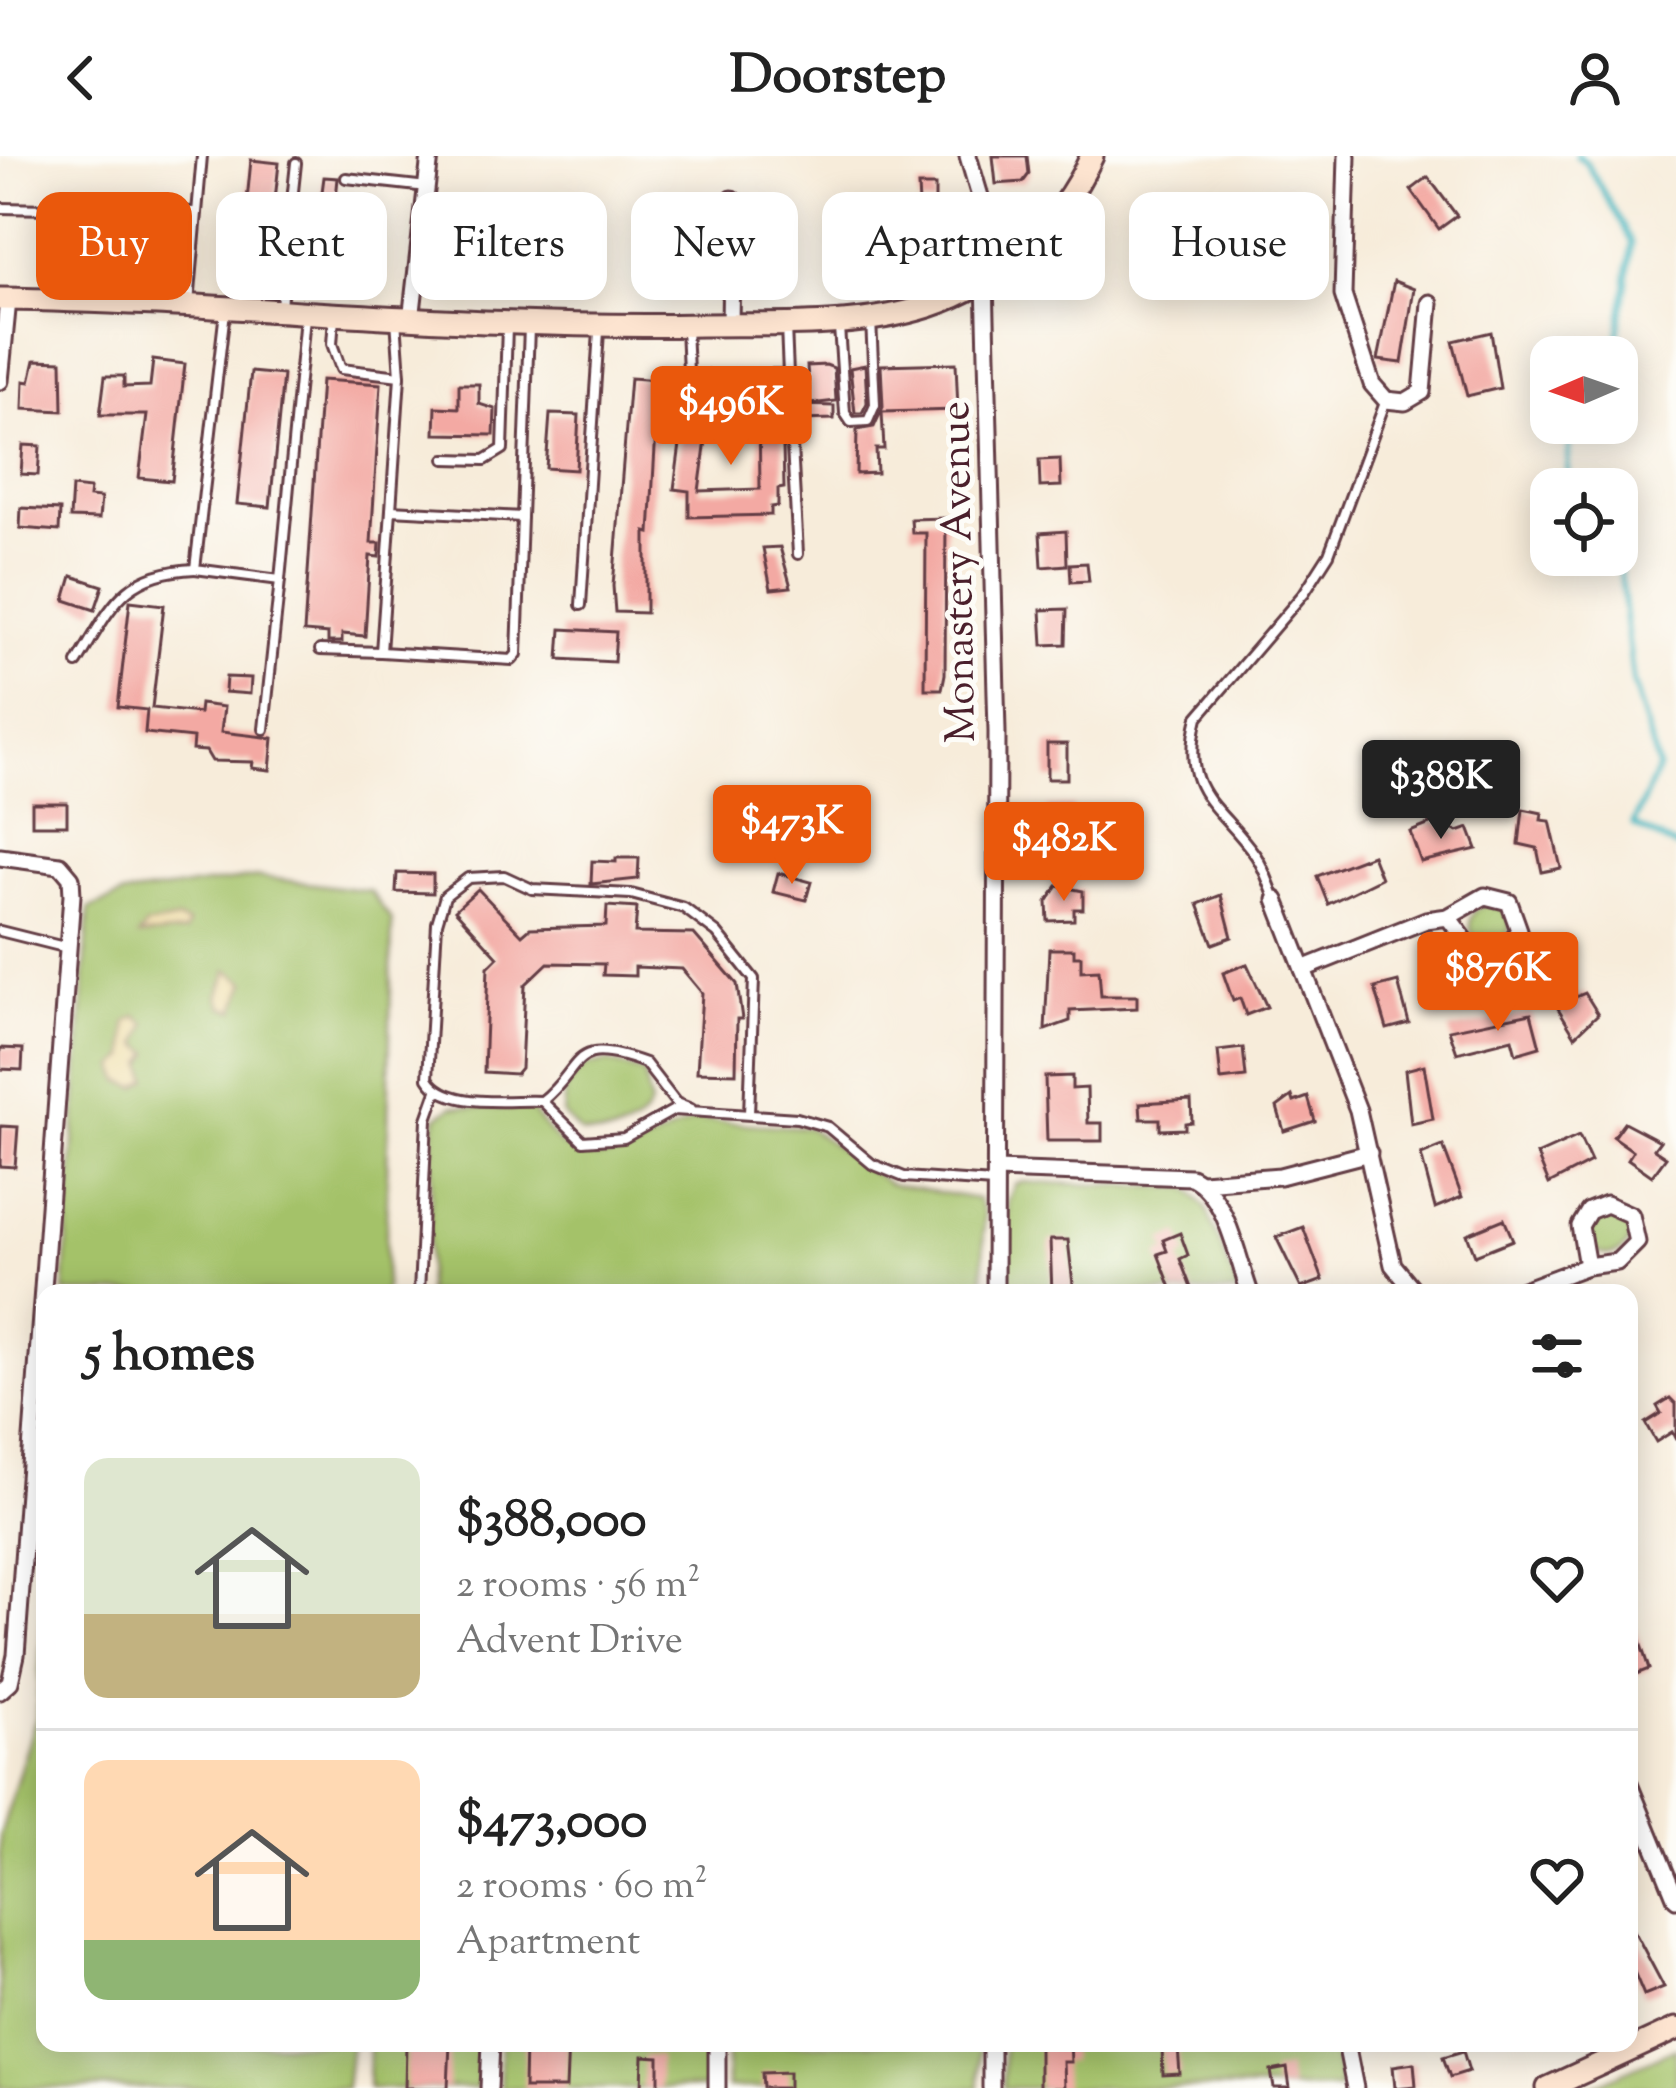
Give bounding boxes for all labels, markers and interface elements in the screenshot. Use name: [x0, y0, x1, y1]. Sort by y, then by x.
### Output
text: Doorstep: [730, 39, 946, 117]
icon: back: [48, 45, 114, 111]
icon: person: [1562, 45, 1628, 111]
chip: Buy: [36, 192, 192, 300]
chip: Rent: [216, 192, 387, 300]
chip: Filters: [411, 192, 607, 300]
chip: New: [631, 192, 798, 300]
chip: Apartment: [822, 192, 1105, 300]
chip: House: [1129, 192, 1329, 300]
north arrow: [1530, 336, 1638, 444]
map controls: [1530, 336, 1638, 576]
pin: $496K: [647, 366, 815, 468]
text: $496K: [678, 377, 784, 433]
street label: Monastery Avenue: [928, 401, 994, 743]
button: locate: [1530, 468, 1638, 576]
pin: $388K: [1357, 740, 1525, 842]
text: $388K: [1389, 751, 1493, 807]
pin: $473K: [708, 785, 876, 887]
text: $473K: [740, 796, 844, 852]
pin: $482K: [980, 802, 1148, 904]
text: $482K: [1011, 813, 1117, 869]
pin: $876K: [1414, 932, 1582, 1034]
text: $876K: [1444, 943, 1552, 999]
text: 5 homes: [84, 1320, 255, 1393]
icon: filters: [1524, 1323, 1590, 1389]
text: $388,000: [456, 1486, 647, 1559]
icon: home: [180, 1506, 324, 1650]
icon: heart: [1524, 1545, 1590, 1611]
text: 2 rooms · 56 m²: [456, 1559, 700, 1615]
text: Advent Drive: [456, 1615, 683, 1671]
text: $473,000: [456, 1787, 647, 1860]
icon: home: [180, 1808, 324, 1952]
icon: heart: [1524, 1847, 1590, 1913]
text: 2 rooms · 60 m²: [456, 1860, 708, 1916]
text: Apartment: [456, 1916, 640, 1972]

